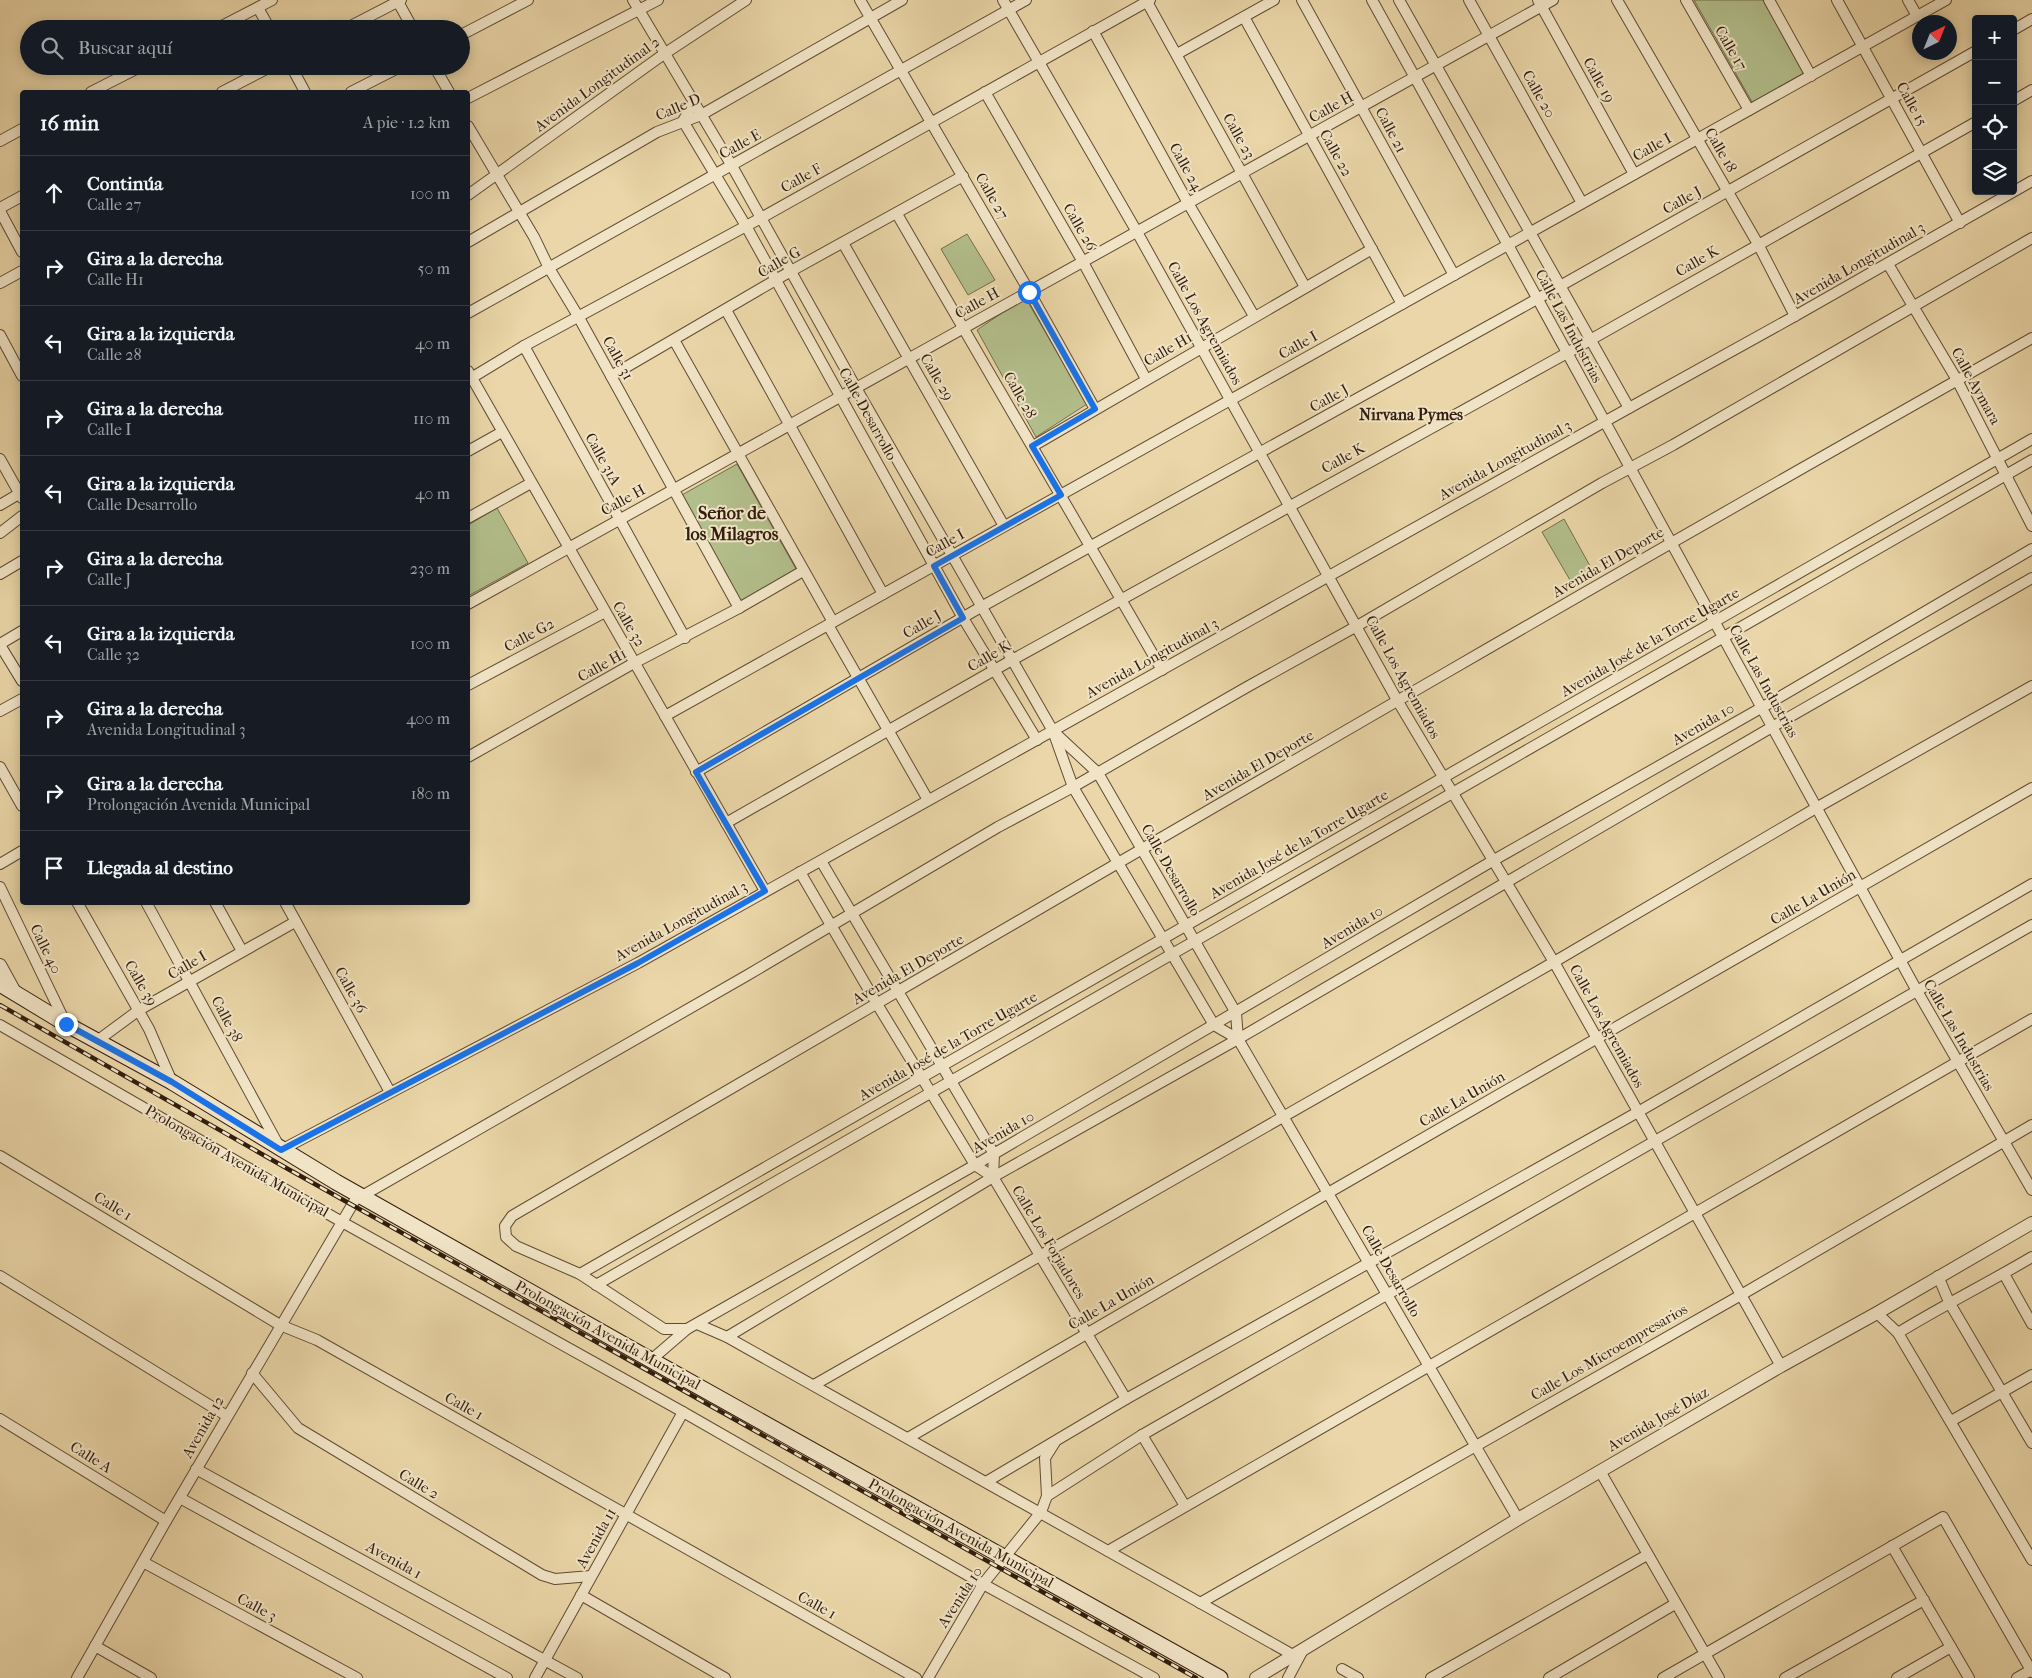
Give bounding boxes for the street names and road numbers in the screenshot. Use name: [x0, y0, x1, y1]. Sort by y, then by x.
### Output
street label: Calle 17: [1711, 23, 1751, 73]
street label: Avenida Longitudinal 2: [530, 32, 663, 136]
street label: Calle 19: [1579, 54, 1619, 106]
street label: Calle 20: [1519, 67, 1559, 121]
street label: Calle 15: [1893, 79, 1931, 129]
street label: Calle H: [1306, 87, 1356, 126]
street label: Calle D: [653, 89, 703, 125]
street label: Calle 21: [1372, 104, 1410, 156]
street label: Calle 23: [1219, 110, 1259, 162]
street label: Calle 18: [1701, 124, 1741, 176]
street label: Calle E: [716, 125, 764, 163]
street label: Calle 22: [1316, 126, 1356, 180]
street label: Calle I: [1629, 129, 1675, 165]
street label: Calle 24: [1165, 140, 1207, 195]
street label: Calle F: [777, 159, 825, 197]
street label: Calle 27: [972, 169, 1012, 223]
street label: Calle J: [1659, 182, 1705, 218]
street label: Calle 26: [1059, 200, 1101, 255]
street label: Avenida Longitudinal 3: [1789, 218, 1928, 308]
street label: Calle K: [1672, 241, 1723, 280]
street label: Calle G: [754, 242, 804, 281]
street label: Calle Los Agremiados: [1164, 258, 1247, 388]
street label: Calle Las Industrias: [1531, 266, 1607, 386]
street label: Calle H: [952, 283, 1002, 322]
street label: Calle I: [1275, 327, 1321, 363]
street label: Calle H1: [1141, 328, 1195, 370]
street label: Calle 31: [599, 333, 637, 383]
street label: Calle Aymara: [1947, 344, 2005, 429]
street label: Calle 29: [916, 350, 958, 404]
street label: Calle Desarrollo: [835, 365, 901, 464]
street label: Calle 28: [999, 368, 1041, 422]
street label: Calle J: [1306, 380, 1352, 416]
street label: Avenida Longitudinal 3: [1435, 416, 1574, 504]
street label: Calle 31A: [581, 430, 625, 489]
street label: Calle K: [1318, 438, 1369, 477]
street label: Calle H: [598, 480, 648, 519]
street label: Avenida El Deporte: [1548, 523, 1667, 602]
street label: Calle I: [922, 525, 968, 561]
street label: Avenida José de la Torre Ugarte: [1557, 583, 1743, 701]
street label: Calle 32: [609, 598, 649, 650]
street label: Calle J: [900, 606, 945, 642]
street label: Calle Los Agremiados: [1362, 612, 1445, 742]
street label: Calle G2: [501, 614, 557, 656]
street label: Avenida Longitudinal 3: [1082, 614, 1221, 702]
street label: Calle Las Industrias: [1726, 622, 1803, 741]
street label: Calle K: [964, 636, 1015, 675]
street label: Calle H1: [574, 644, 630, 686]
street label: Avenida 10: [1668, 699, 1737, 750]
street label: Avenida El Deporte: [1198, 726, 1317, 805]
street label: Avenida José de la Torre Ugarte: [1206, 785, 1392, 903]
street label: Calle Desarrollo: [1137, 821, 1205, 919]
street label: Calle La Unión: [1767, 865, 1859, 929]
street label: Avenida Longitudinal 3: [611, 877, 750, 965]
street label: Avenida 10: [1317, 902, 1386, 953]
street label: Calle 40: [26, 921, 66, 977]
street label: Avenida El Deporte: [848, 930, 967, 1009]
street label: Calle I: [164, 947, 210, 983]
street label: Calle 39: [121, 957, 161, 1009]
street label: Calle Los Agremiados: [1566, 961, 1649, 1091]
street label: Calle 36: [331, 964, 371, 1017]
street label: Calle Las Industrias: [1920, 976, 1999, 1094]
street label: Avenida José de la Torre Ugarte: [855, 987, 1041, 1105]
street label: Calle 38: [207, 993, 247, 1045]
street label: Calle La Unión: [1416, 1067, 1508, 1131]
street label: Prolongación Avenida Municipal: [142, 1101, 332, 1221]
street label: Avenida 10: [968, 1107, 1037, 1158]
street label: Calle Los Forjadores: [1008, 1182, 1090, 1302]
street label: Calle 1: [91, 1188, 135, 1224]
street label: Calle Desarrollo: [1357, 1222, 1425, 1320]
street label: Calle La Unión: [1065, 1270, 1157, 1334]
street label: Prolongación Avenida Municipal: [512, 1276, 704, 1394]
street label: Calle Los Microempresarios: [1527, 1300, 1691, 1404]
street label: Avenida José Díaz: [1603, 1383, 1712, 1456]
street label: Calle 1: [442, 1388, 486, 1424]
street label: Avenida 12: [178, 1393, 228, 1462]
street label: Calle A: [67, 1437, 115, 1477]
street label: Calle 2: [396, 1465, 443, 1503]
street label: Prolongación Avenida Municipal: [865, 1474, 1057, 1592]
street label: Avenida 11: [572, 1505, 620, 1572]
street label: Avenida 1: [362, 1537, 425, 1583]
street label: Avenida 10: [933, 1563, 986, 1632]
street label: Calle 1: [795, 1587, 839, 1623]
street label: Calle 3: [234, 1589, 280, 1625]

